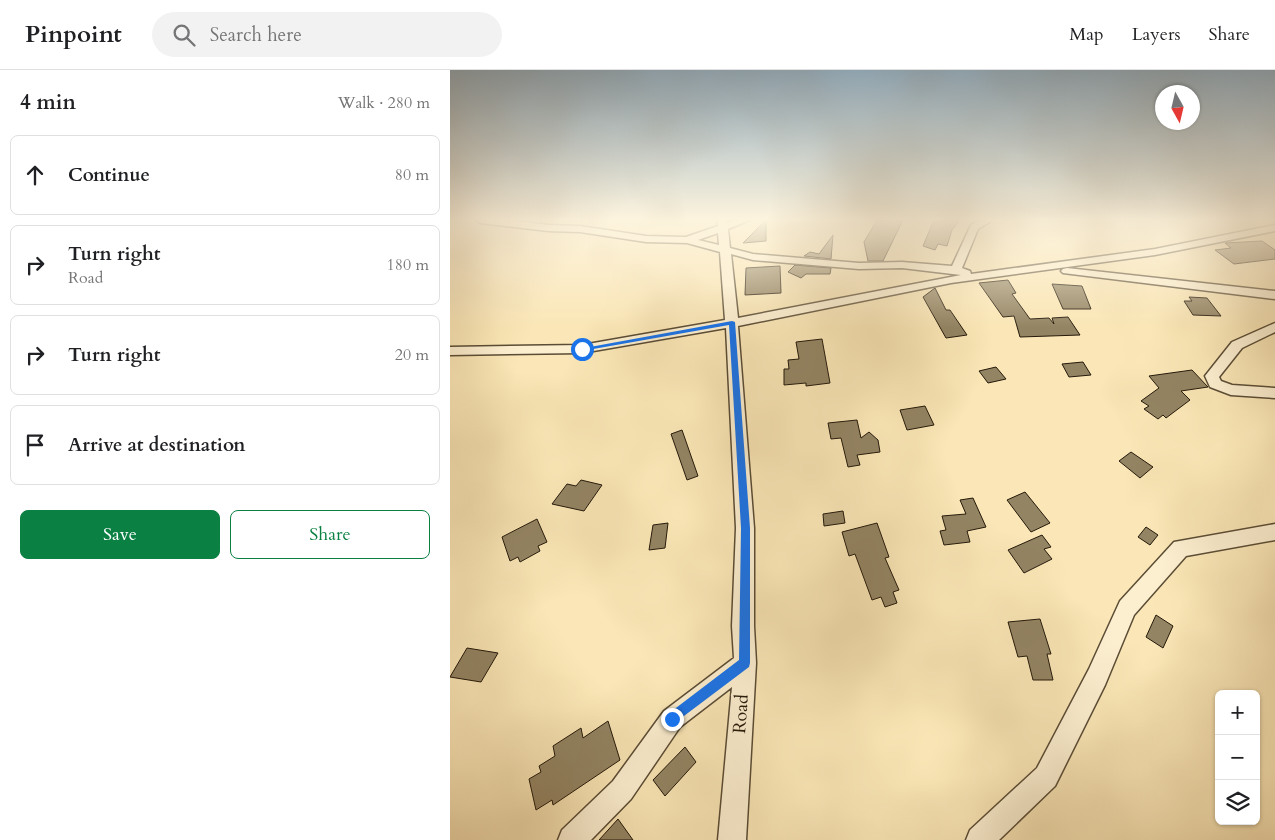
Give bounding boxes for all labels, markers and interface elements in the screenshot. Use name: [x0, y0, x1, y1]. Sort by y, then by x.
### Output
search box: [152, 12, 502, 57]
text: Pinpoint: [25, 18, 122, 51]
icon: search: [170, 21, 198, 49]
text: Search here: [210, 22, 302, 48]
text: Map: [1069, 22, 1104, 47]
text: Layers: [1132, 22, 1181, 47]
text: Share: [1209, 22, 1250, 47]
north arrow: [1155, 85, 1200, 130]
text: 4 min: [20, 88, 76, 117]
text: Walk · 280 m: [338, 92, 430, 114]
icon: ahead: [21, 161, 49, 189]
text: Continue: [68, 162, 150, 188]
text: 80 m: [395, 164, 429, 186]
text: Turn right: [68, 241, 160, 267]
icon: right: [21, 251, 49, 279]
text: 180 m: [387, 254, 429, 276]
text: Road: [68, 267, 103, 289]
route start: [571, 338, 594, 361]
icon: right: [21, 341, 49, 369]
text: Turn right: [68, 342, 160, 368]
text: 20 m: [395, 344, 429, 366]
icon: arrive: [21, 431, 49, 459]
text: Arrive at destination: [68, 432, 245, 458]
button: Save: [20, 510, 220, 559]
button: Share: [230, 510, 430, 559]
map controls: [1215, 690, 1260, 825]
button: +: [1215, 690, 1260, 735]
street label: Road: [727, 693, 755, 735]
route end: [661, 708, 684, 731]
button: −: [1215, 735, 1260, 780]
button: layers: [1215, 780, 1260, 825]

